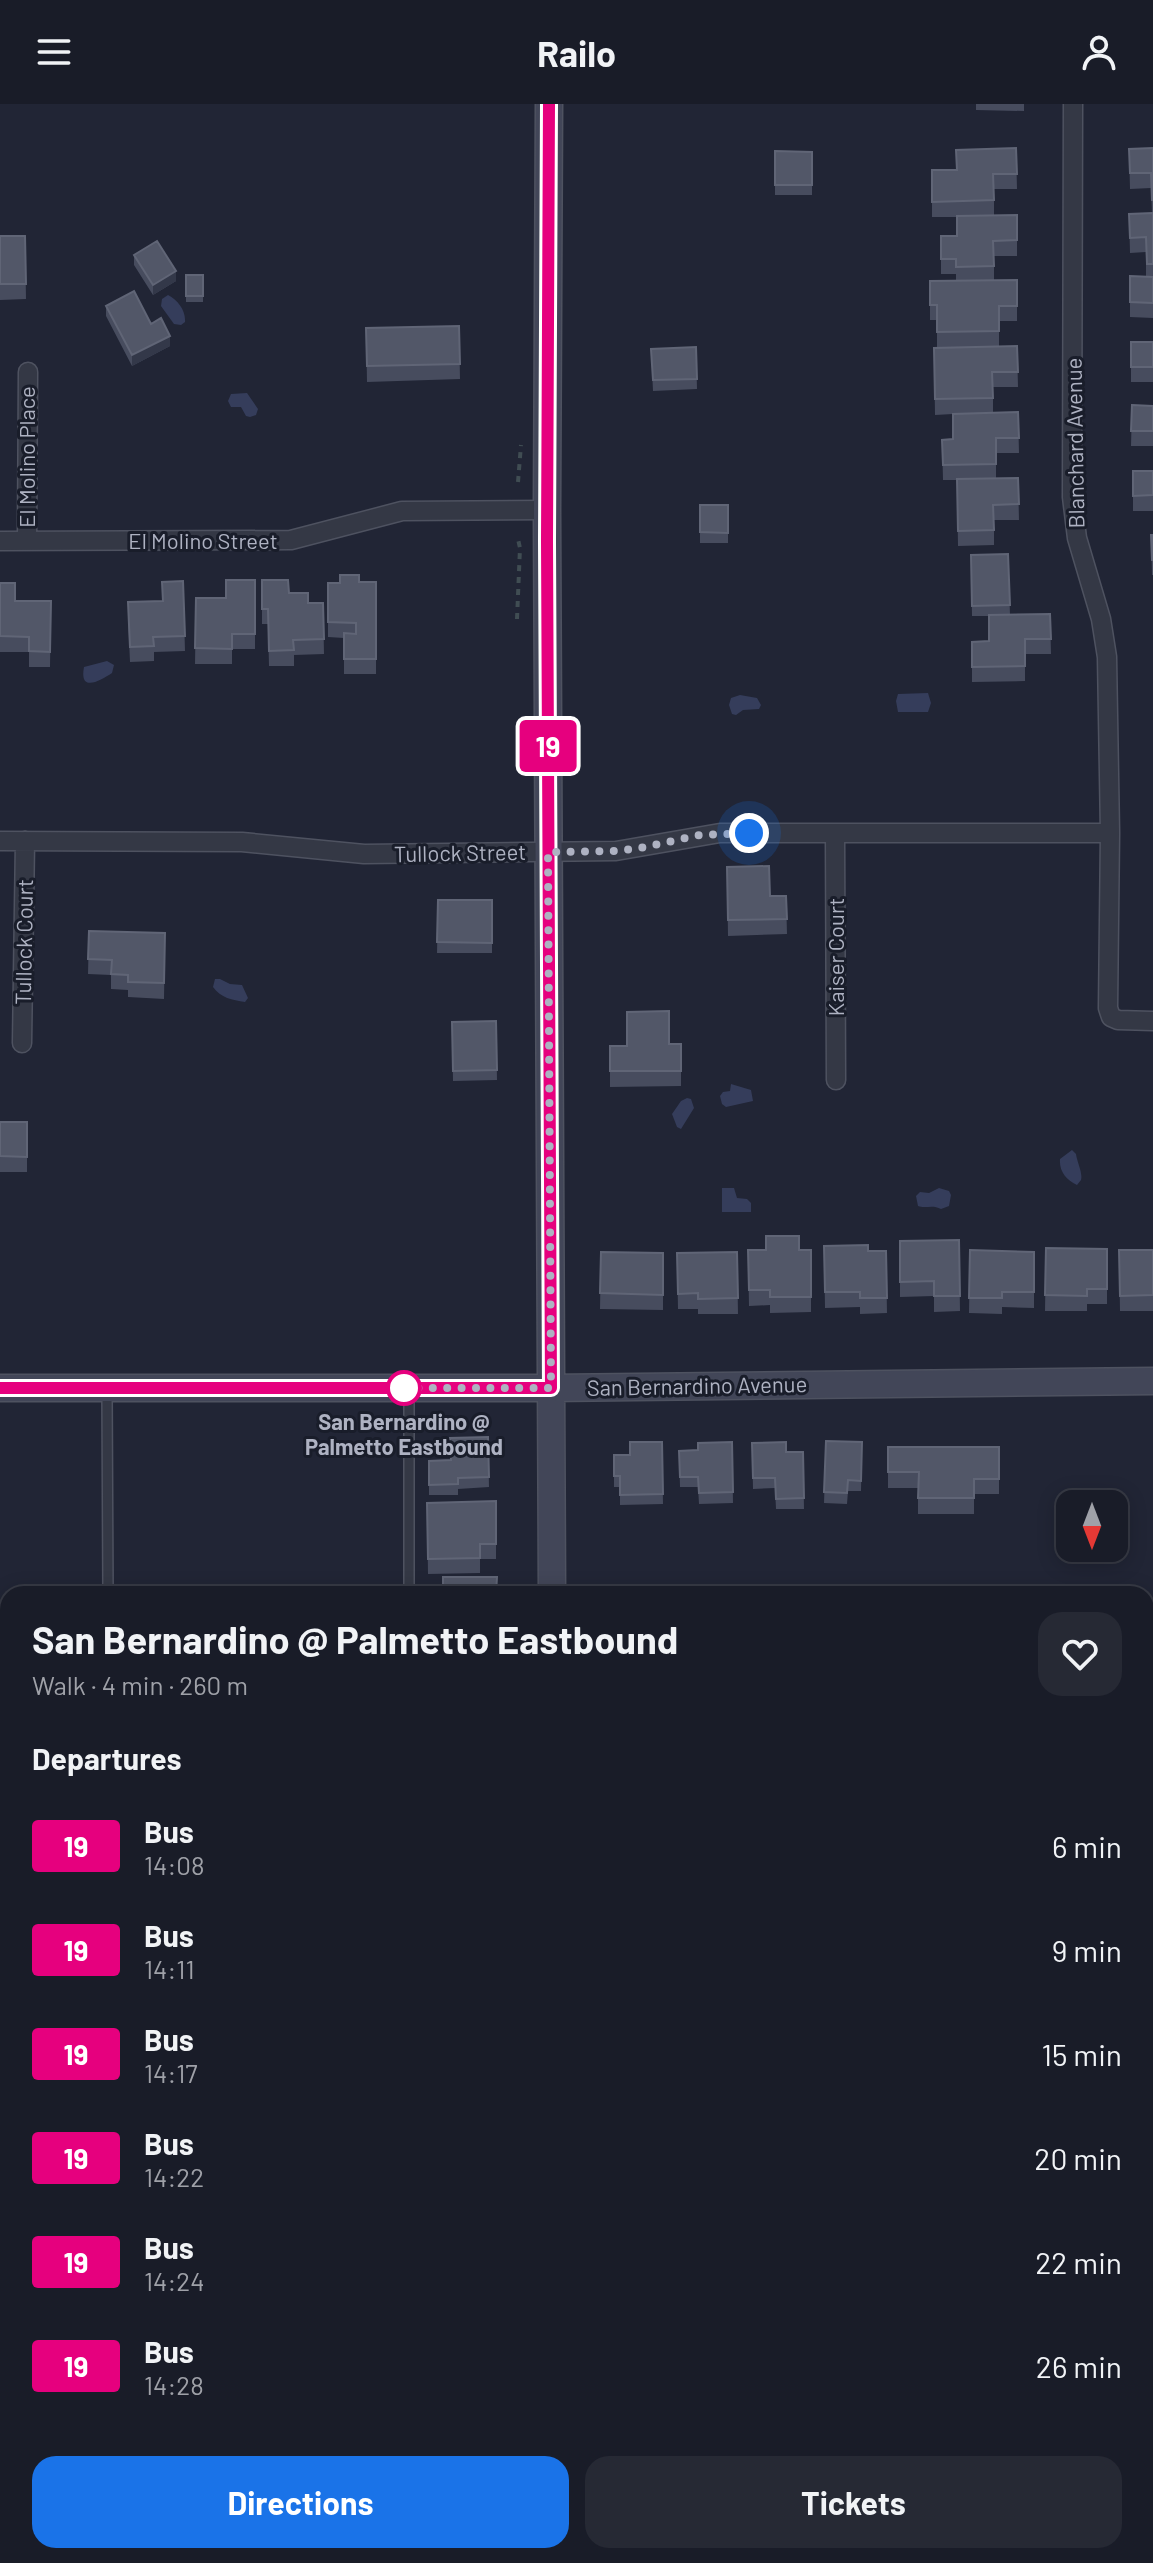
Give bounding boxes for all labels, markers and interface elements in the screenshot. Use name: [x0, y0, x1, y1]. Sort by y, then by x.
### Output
icon: menu: [32, 30, 76, 74]
icon: person: [1077, 30, 1121, 74]
text: Railo: [537, 31, 616, 74]
street label: Blanchard Avenue: [1060, 358, 1088, 529]
street label: El Molino Place: [13, 386, 39, 528]
street label: El Molino Street: [128, 527, 278, 553]
line badge: 19: [512, 720, 584, 772]
text: 19: [536, 729, 560, 763]
your location: [729, 813, 769, 853]
street label: Tullock Street: [394, 838, 526, 866]
street label: Tullock Court: [9, 879, 37, 1005]
street label: Kaiser Court: [822, 898, 848, 1016]
street label: San Bernardino Avenue: [587, 1370, 807, 1400]
marker: San Bernardino @ Palmetto Eastbound: [387, 1371, 421, 1405]
place label: San Bernardino @ Palmetto Eastbound: [305, 1408, 503, 1459]
north arrow: [1056, 1490, 1128, 1562]
map controls: [1056, 1490, 1128, 1562]
button: heart: [1038, 1612, 1122, 1696]
text: San Bernardino @ Palmetto Eastbound: [32, 1616, 678, 1662]
text: Walk · 4 min · 260 m: [32, 1669, 248, 1700]
text: Departures: [32, 1740, 182, 1776]
text: Bus: [144, 1813, 194, 1849]
text: 6 min: [1052, 1828, 1122, 1864]
text: 19: [64, 1829, 88, 1863]
text: 14:08: [144, 1849, 204, 1880]
text: Bus: [144, 1917, 194, 1953]
text: 9 min: [1052, 1932, 1122, 1968]
text: 19: [64, 1933, 88, 1967]
text: 14:11: [144, 1953, 195, 1984]
text: Bus: [144, 2021, 194, 2057]
text: 15 min: [1041, 2036, 1122, 2072]
text: 19: [64, 2037, 88, 2071]
text: 14:17: [144, 2057, 198, 2088]
text: Bus: [144, 2125, 194, 2161]
text: 20 min: [1034, 2140, 1122, 2176]
text: 19: [64, 2141, 88, 2175]
text: 14:22: [144, 2161, 204, 2192]
text: Bus: [144, 2229, 194, 2265]
text: 22 min: [1035, 2244, 1122, 2280]
text: 19: [64, 2245, 88, 2279]
text: 14:24: [144, 2265, 205, 2296]
text: Bus: [144, 2333, 194, 2369]
text: 26 min: [1036, 2348, 1122, 2384]
text: 19: [64, 2349, 88, 2383]
text: 14:28: [144, 2369, 204, 2400]
button: Directions: [32, 2456, 569, 2548]
button: Tickets: [585, 2456, 1122, 2548]

